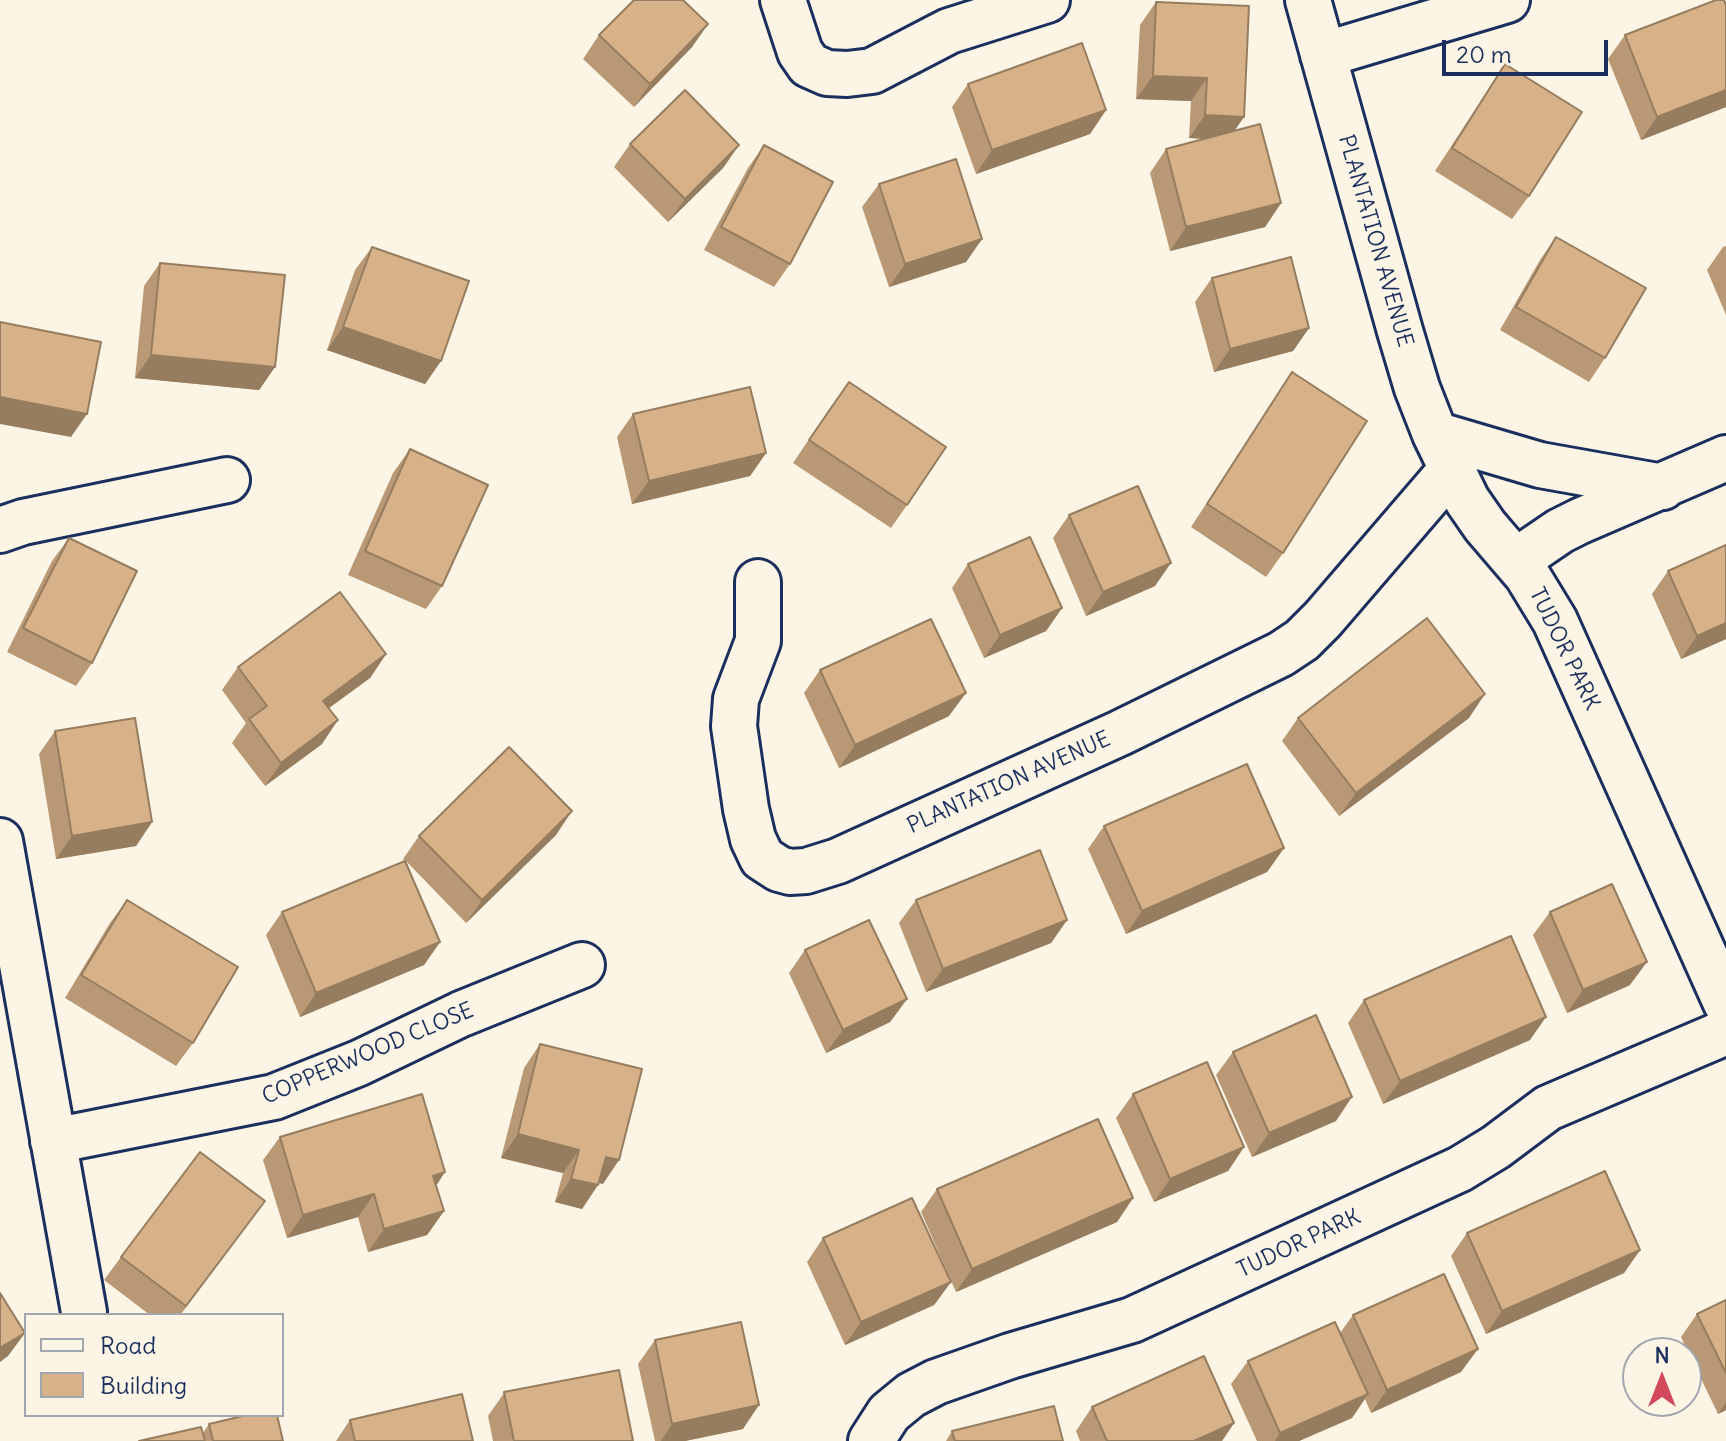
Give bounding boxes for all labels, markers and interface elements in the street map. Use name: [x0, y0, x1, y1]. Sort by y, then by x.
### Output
scale bar: [1446, 24, 1612, 74]
text: 20 m: [1456, 39, 1512, 69]
street label: PLANTATION AVENUE: [1332, 132, 1418, 350]
street label: TUDOR PARK: [1523, 584, 1605, 714]
street label: PLANTATION AVENUE: [903, 726, 1115, 840]
street label: COPPERWOOD CLOSE: [258, 997, 478, 1111]
street label: TUDOR PARK: [1233, 1204, 1365, 1284]
legend: [24, 1313, 284, 1417]
text: Road: [100, 1330, 156, 1360]
north arrow: [1622, 1337, 1702, 1417]
text: N: [1654, 1341, 1670, 1369]
text: Building: [100, 1370, 187, 1400]

